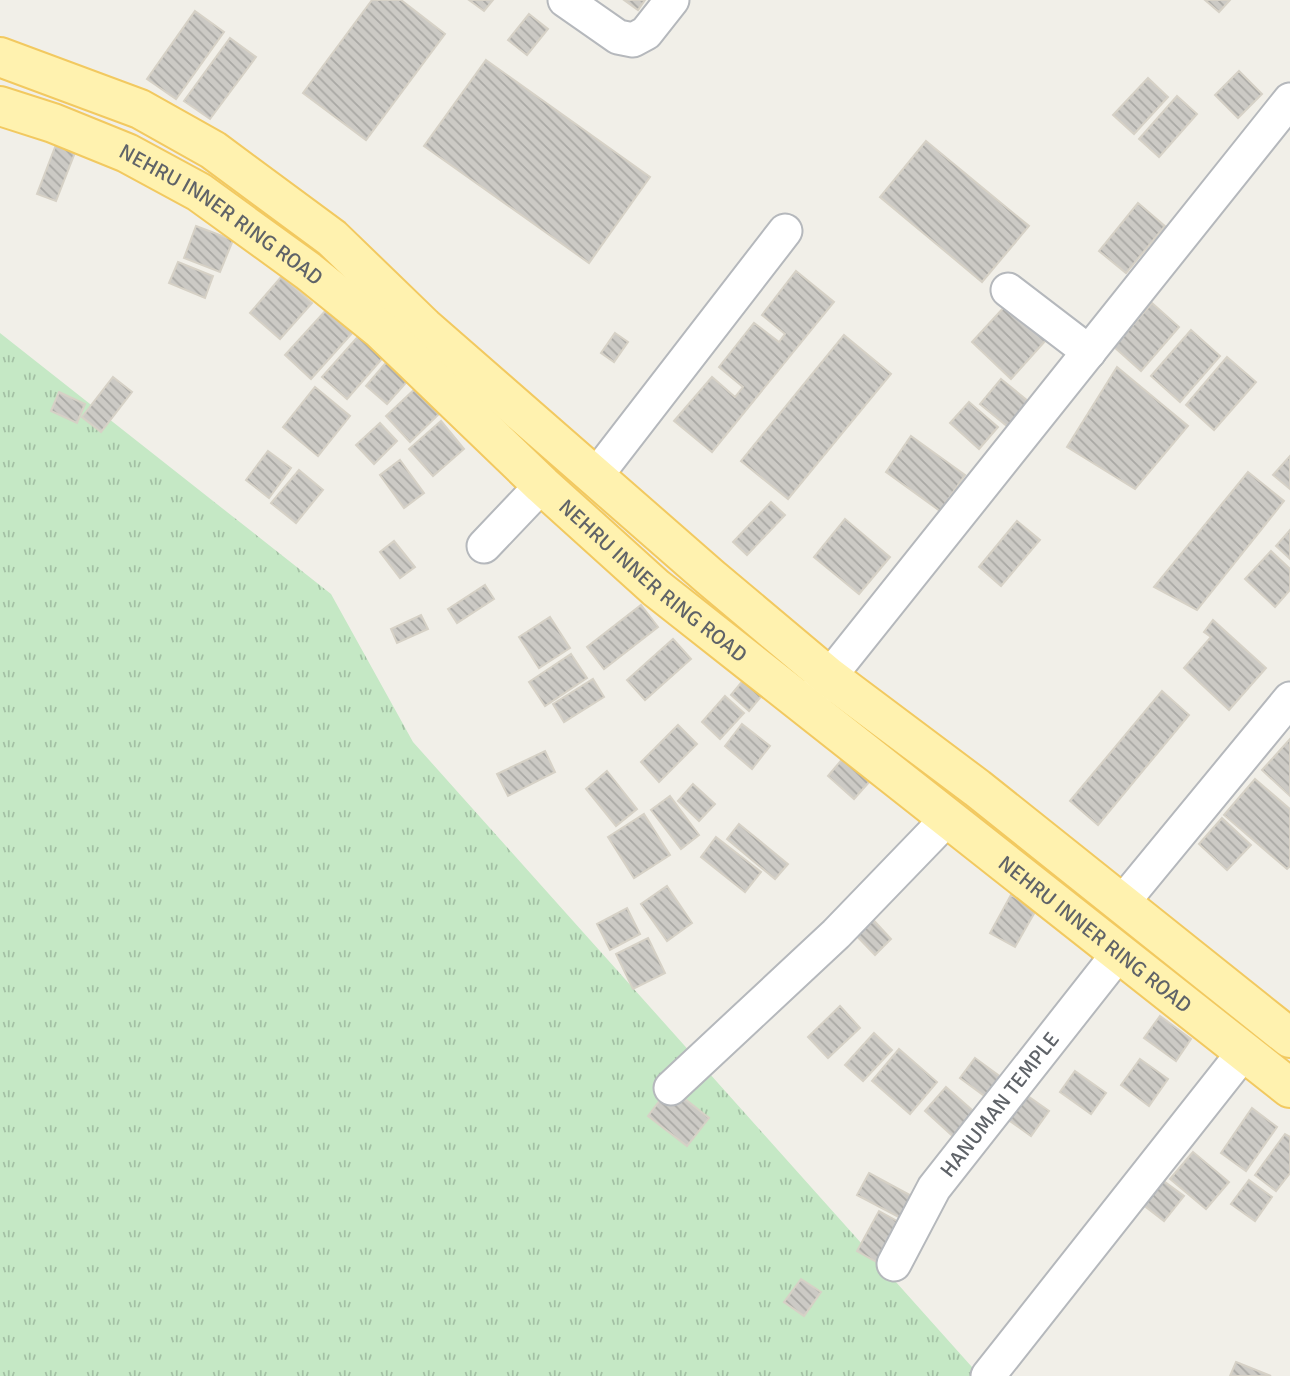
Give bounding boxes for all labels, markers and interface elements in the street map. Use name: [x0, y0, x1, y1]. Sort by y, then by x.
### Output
street label: NEHRU INNER RING ROAD: [115, 138, 328, 291]
street label: NEHRU INNER RING ROAD: [554, 494, 752, 668]
street label: NEHRU INNER RING ROAD: [993, 850, 1197, 1018]
street label: HANUMAN TEMPLE: [934, 1027, 1065, 1183]

